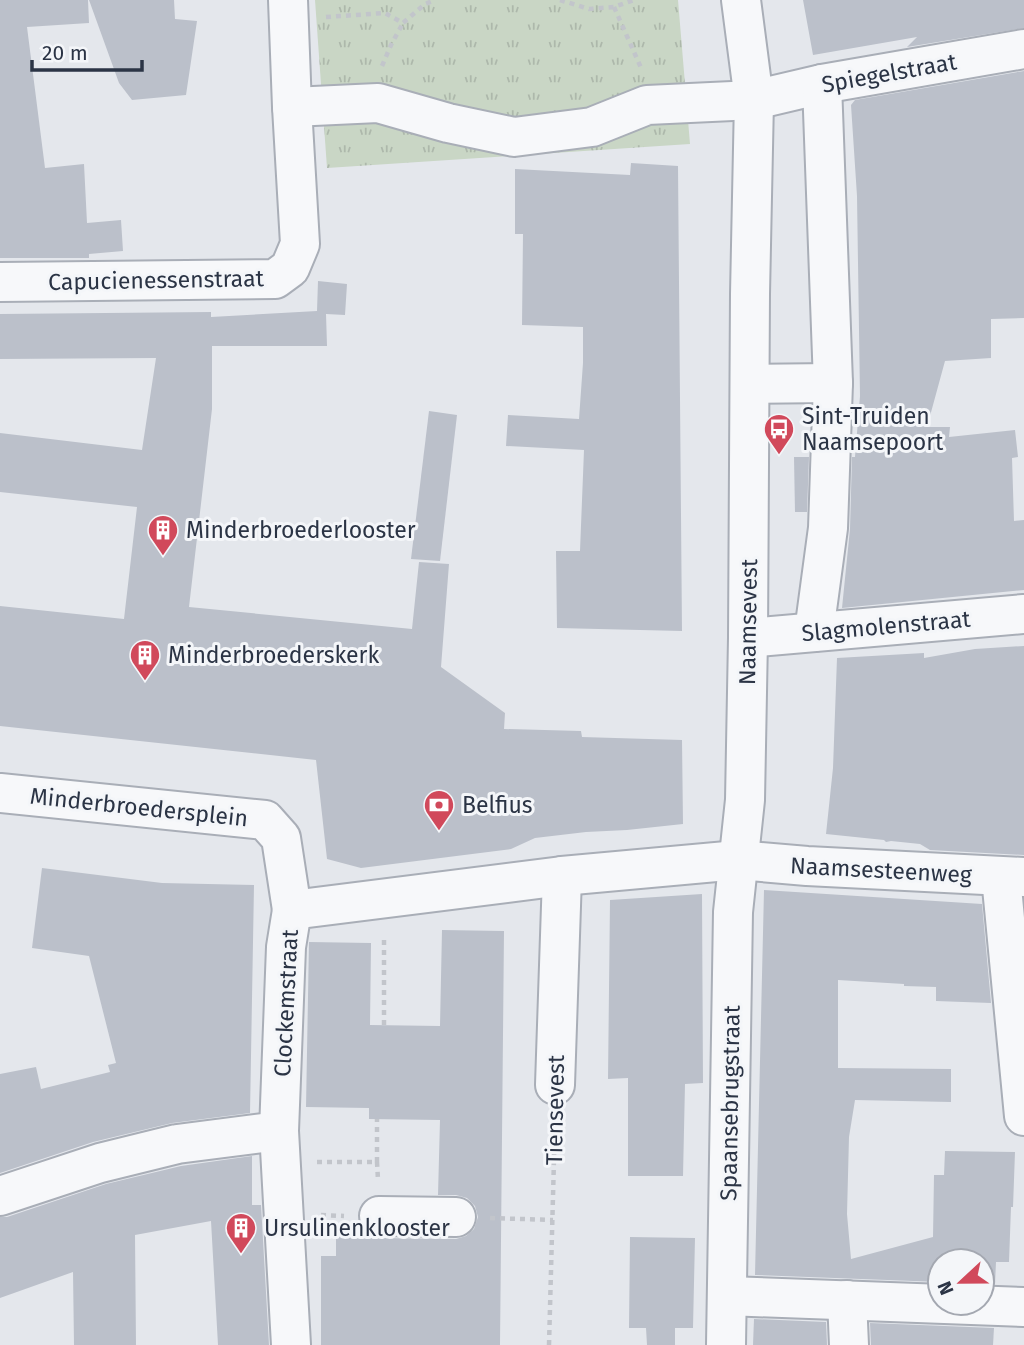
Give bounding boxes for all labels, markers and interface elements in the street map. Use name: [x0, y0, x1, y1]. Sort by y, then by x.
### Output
scale bar: [32, 28, 142, 72]
text: 20 m: [42, 40, 88, 66]
street label: Spiegelstraat: [819, 47, 959, 99]
street label: Capucienessenstraat: [48, 264, 265, 296]
place label: Sint-Truiden Naamsepoort: [802, 402, 944, 456]
bus stop icon: Sint-Truiden Naamsepoort: [762, 412, 796, 456]
building icon: Minderbroederlooster: [146, 513, 180, 557]
place label: Minderbroederlooster: [186, 516, 416, 544]
street label: Naamsevest: [733, 558, 763, 685]
street label: Slagmolenstraat: [800, 605, 972, 647]
building icon: Minderbroederskerk: [128, 638, 162, 682]
place label: Minderbroederskerk: [168, 641, 379, 669]
street label: Minderbroedersplein: [29, 782, 249, 832]
bank icon: Belfius: [422, 788, 456, 832]
place label: Belfius: [462, 791, 533, 819]
street label: Naamsesteenweg: [789, 851, 973, 889]
street label: Clockemstraat: [268, 928, 304, 1078]
street label: Spaansebrugstraat: [714, 1004, 746, 1201]
street label: Tiensevest: [540, 1054, 570, 1165]
building icon: Ursulinenklooster: [224, 1211, 258, 1255]
place label: Ursulinenklooster: [264, 1214, 450, 1242]
north arrow: [926, 1247, 996, 1317]
text: N: [933, 1278, 959, 1298]

